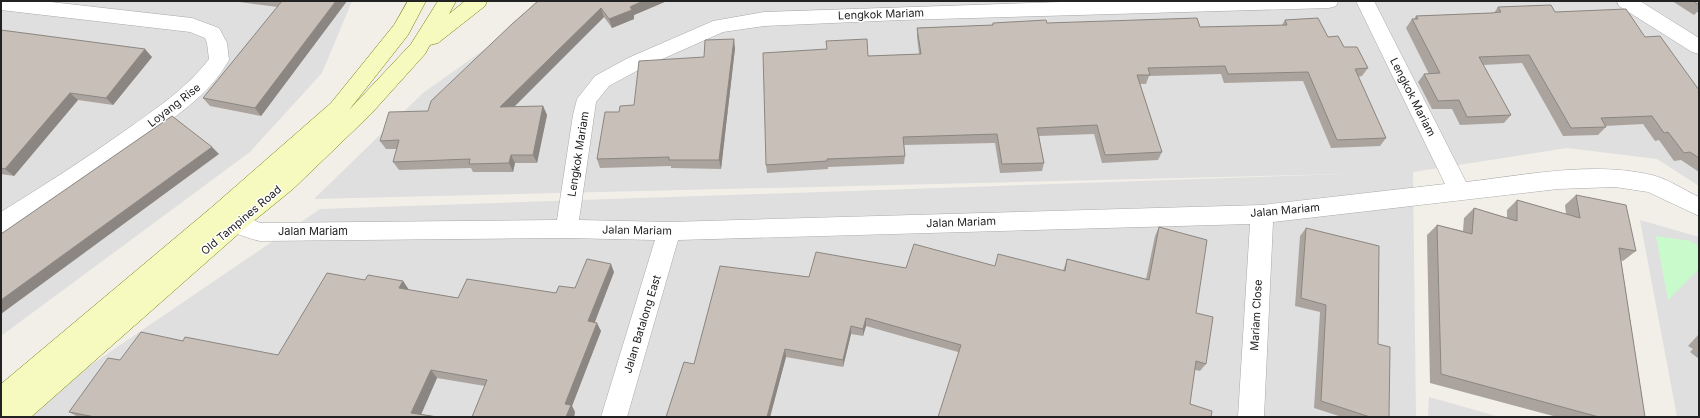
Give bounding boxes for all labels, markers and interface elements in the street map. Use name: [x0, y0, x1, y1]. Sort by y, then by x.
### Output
street label: Lengkok Mariam: [838, 5, 924, 23]
street label: Lengkok Mariam: [1387, 55, 1439, 139]
street label: Loyang Rise: [145, 80, 203, 130]
street label: Lengkok Mariam: [564, 110, 592, 198]
street label: Old Tampines Road: [198, 182, 284, 258]
street label: Jalan Mariam: [1250, 200, 1320, 220]
street label: Jalan Mariam: [926, 214, 996, 230]
street label: Jalan Mariam: [602, 222, 672, 238]
street label: Jalan Mariam: [278, 224, 348, 238]
street label: Jalan Batalong East: [620, 273, 664, 375]
street label: Mariam Close: [1247, 279, 1265, 351]

